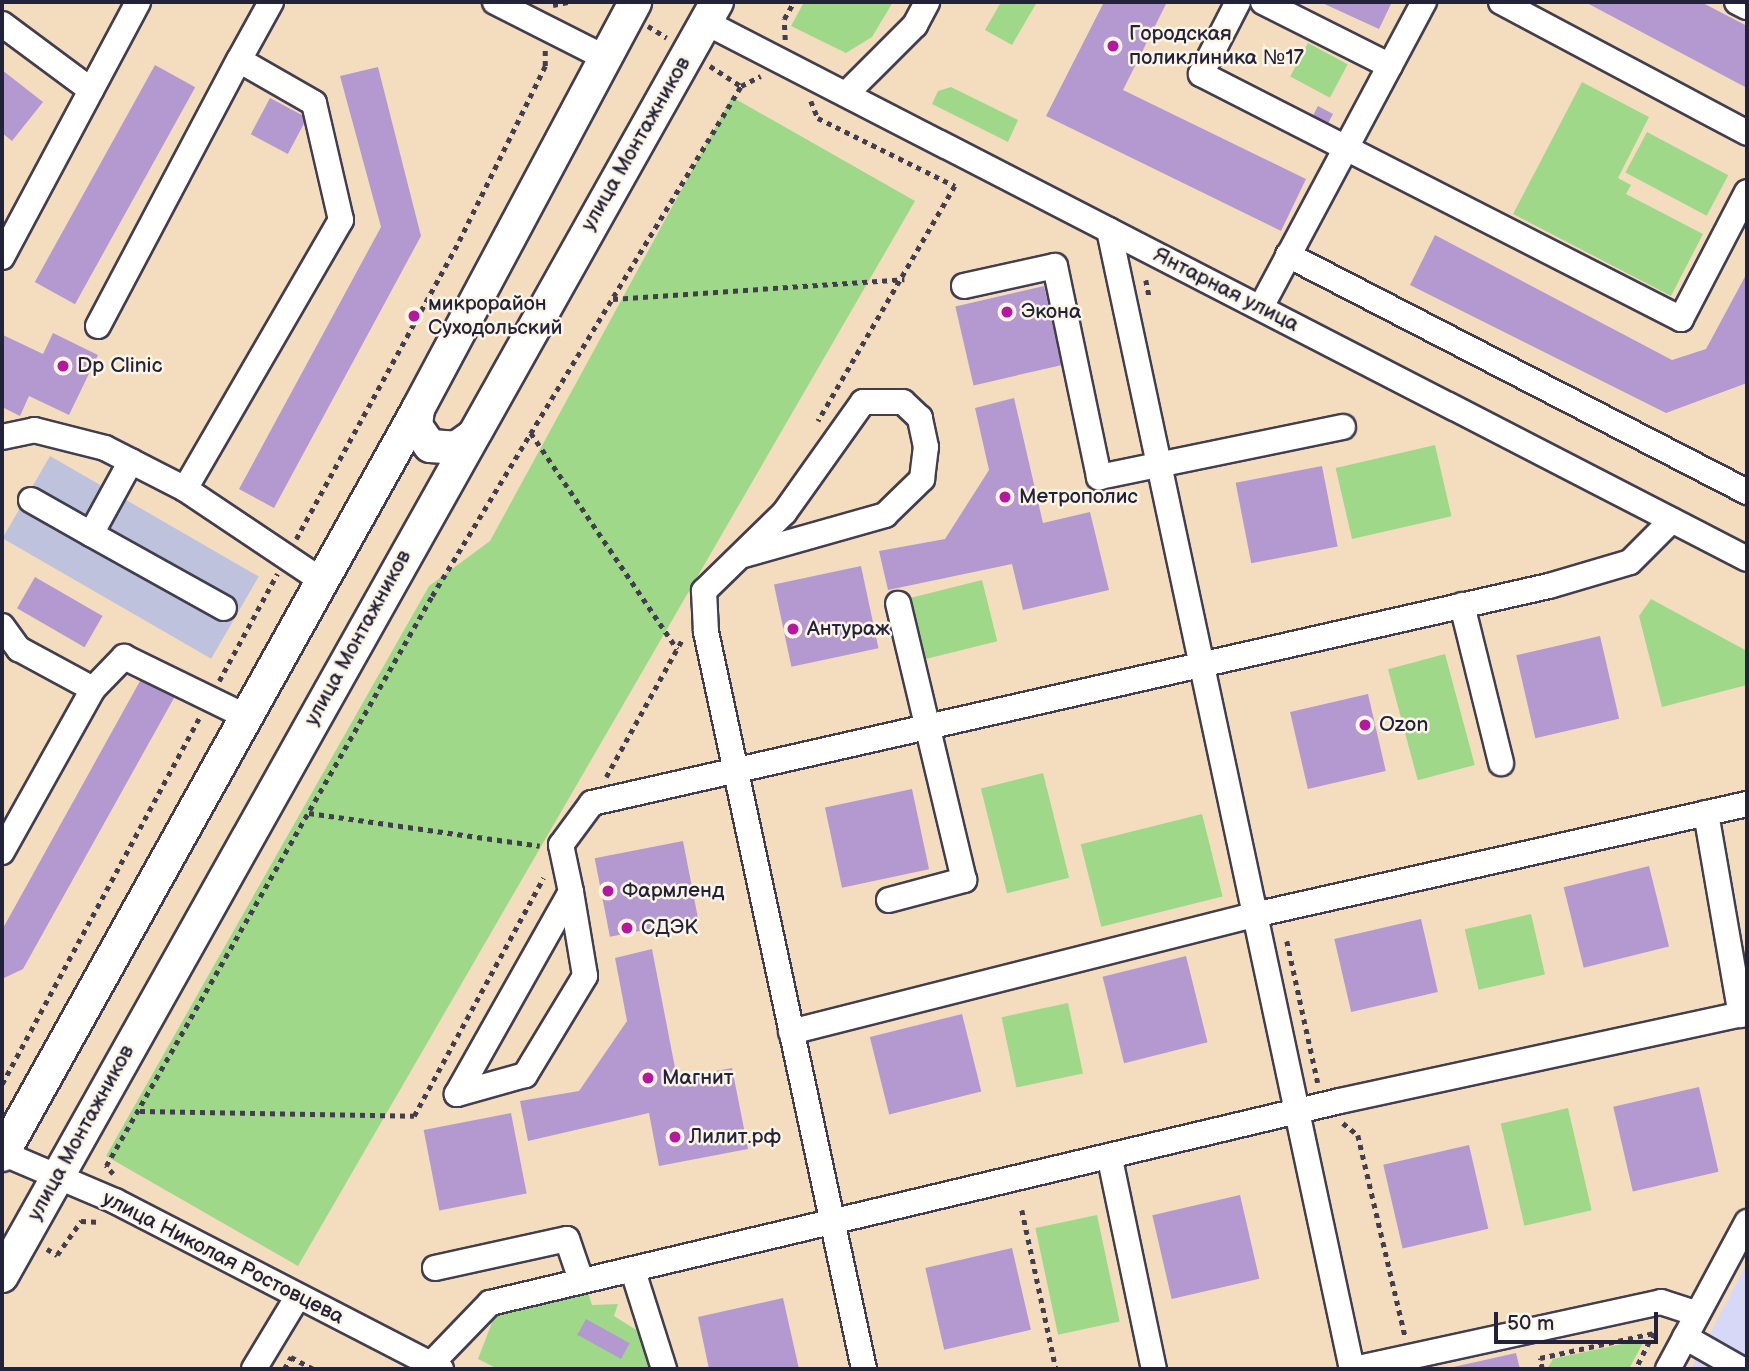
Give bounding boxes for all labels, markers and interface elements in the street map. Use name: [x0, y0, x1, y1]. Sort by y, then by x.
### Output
place label: Городская поликлиника №17: [1129, 21, 1304, 71]
marker: Городская поликлиника №17: [1103, 36, 1123, 56]
street label: улица Монтажников: [576, 52, 696, 236]
street label: Янтарная улица: [1149, 242, 1303, 338]
place label: микрорайон Суходольский: [428, 291, 563, 341]
place label: Экона: [1021, 299, 1081, 325]
marker: Экона: [999, 304, 1015, 320]
marker: микрорайон Суходольский: [406, 308, 422, 324]
place label: Dp Clinic: [77, 353, 163, 379]
marker: Dp Clinic: [55, 358, 71, 374]
place label: Метрополис: [1019, 484, 1138, 510]
marker: Метрополис: [997, 489, 1013, 505]
street label: улица Монтажников: [299, 546, 417, 730]
place label: Антураж: [807, 616, 890, 642]
marker: Антураж: [785, 621, 801, 637]
place label: Ozon: [1379, 712, 1428, 738]
marker: Ozon: [1357, 717, 1373, 733]
place label: Фармленд: [622, 878, 725, 904]
marker: Фармленд: [600, 883, 616, 899]
place label: СДЭК: [641, 915, 698, 941]
marker: СДЭК: [619, 920, 635, 936]
street label: улица Монтажников: [22, 1041, 140, 1225]
place label: Магнит: [662, 1065, 734, 1091]
marker: Магнит: [640, 1070, 656, 1086]
place label: Лилит.рф: [689, 1124, 781, 1150]
marker: Лилит.рф: [667, 1129, 683, 1145]
street label: улица Николая Ростовцева: [98, 1186, 348, 1330]
scale bar: [1497, 1298, 1662, 1342]
text: 50 m: [1507, 1311, 1554, 1336]

